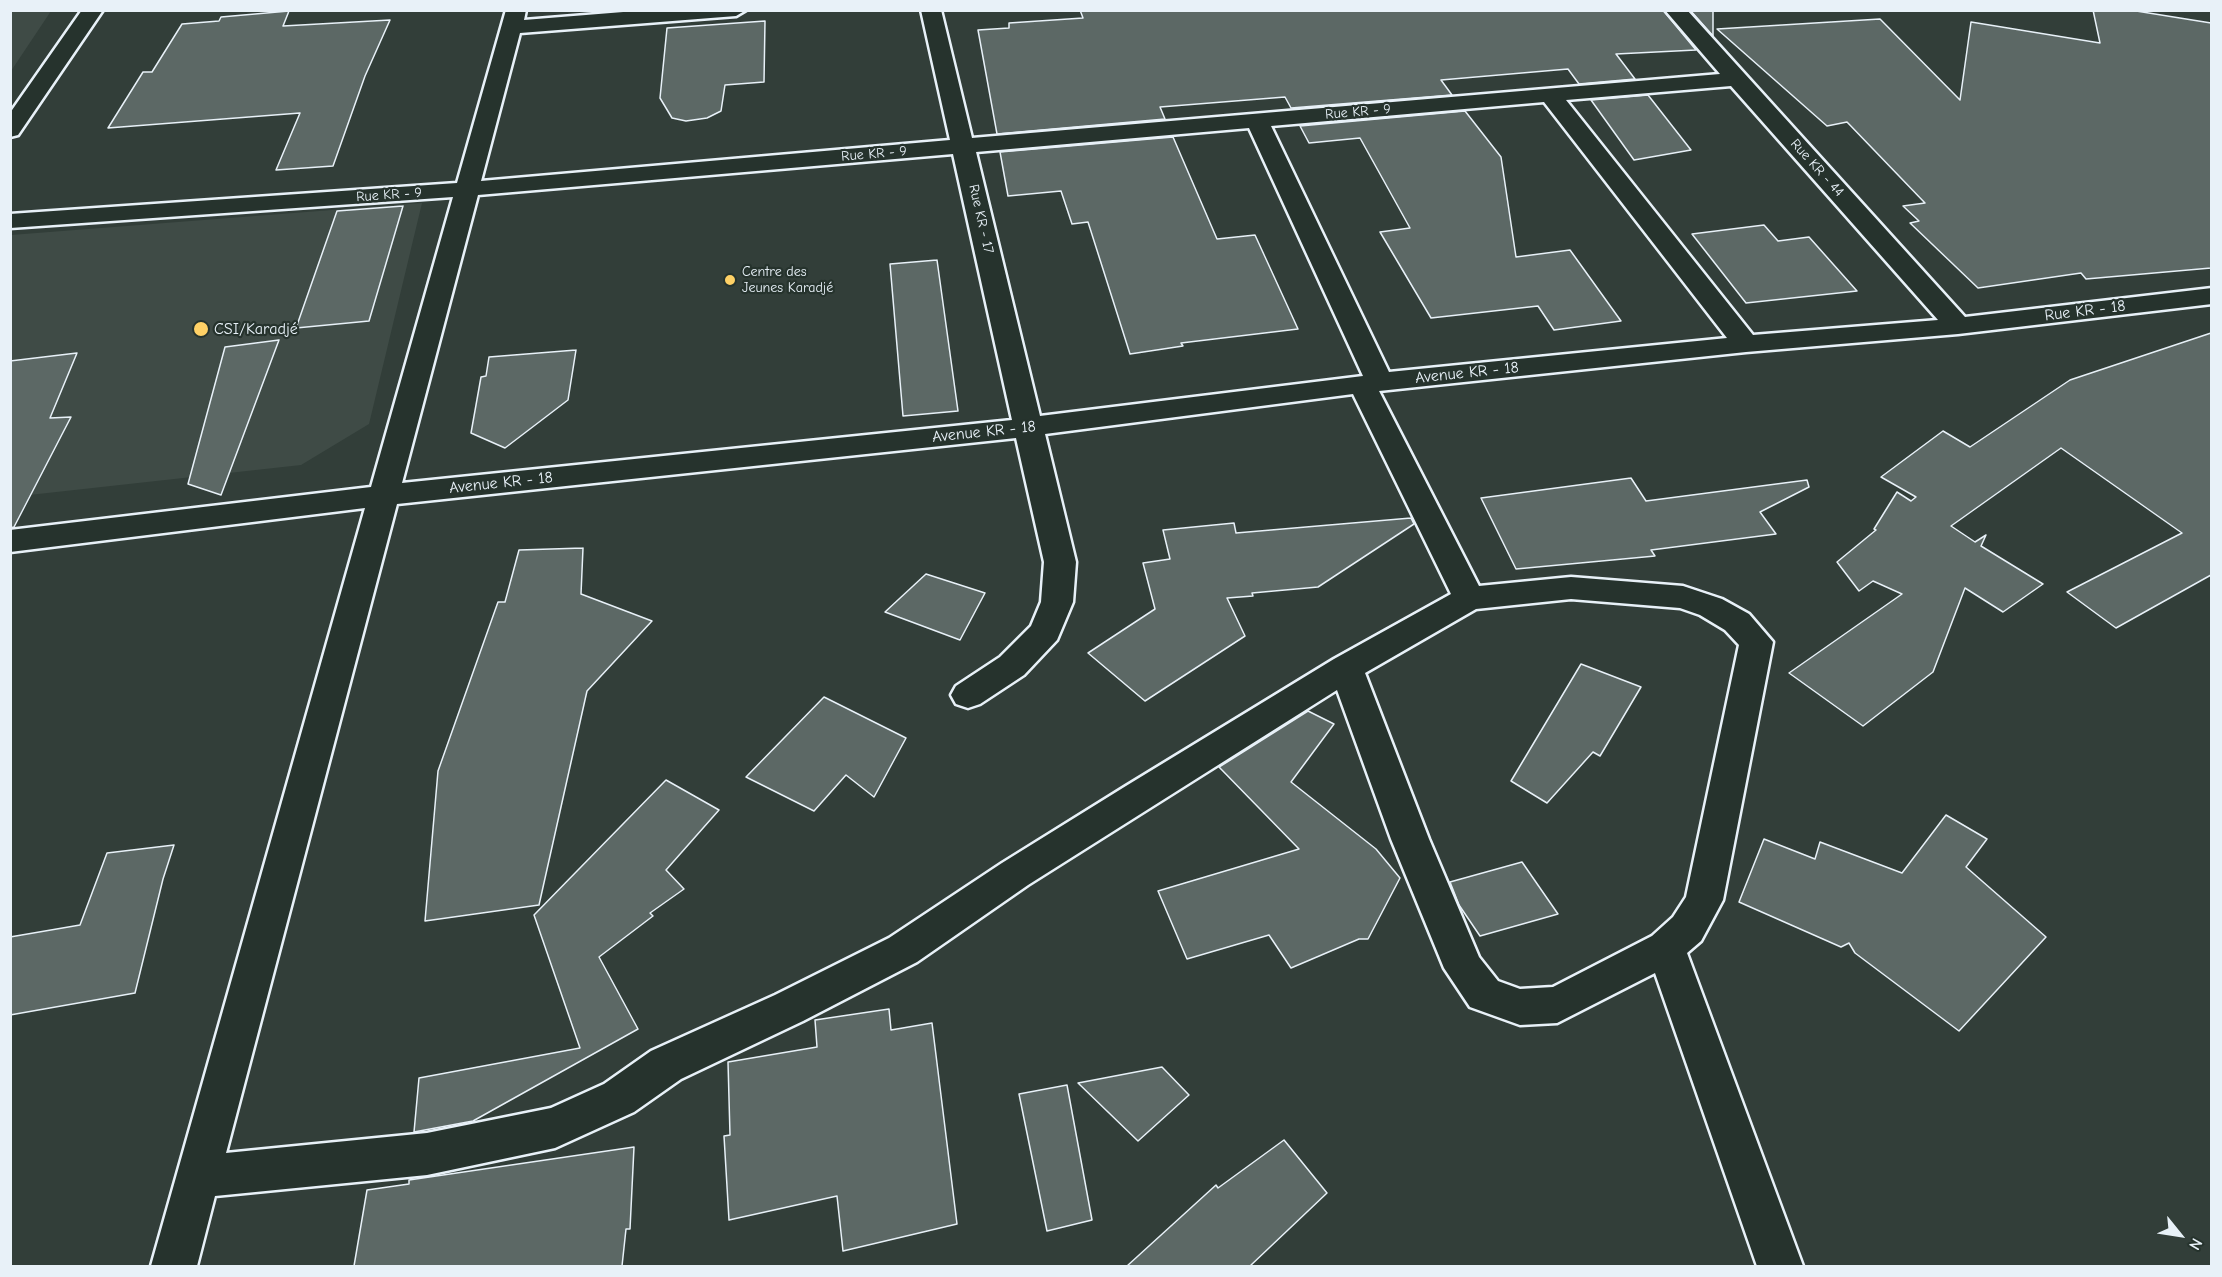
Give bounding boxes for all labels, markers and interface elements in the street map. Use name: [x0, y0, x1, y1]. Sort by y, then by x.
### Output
street label: Rue KR - 9: [1325, 101, 1391, 123]
street label: Rue KR - 44: [1787, 136, 1847, 200]
street label: Rue KR - 9: [841, 143, 907, 165]
street label: Rue KR - 17: [965, 183, 997, 255]
street label: Rue KR - 9: [356, 184, 422, 206]
place label: Centre des Jeunes Karadjé: [742, 264, 833, 296]
marker: Centre des Jeunes Karadjé: [723, 273, 737, 287]
street label: Rue KR - 18: [2044, 297, 2126, 325]
place label: CSI/Karadjé: [214, 319, 298, 339]
marker: CSI/Karadjé: [192, 320, 210, 338]
street label: Avenue KR - 18: [1414, 358, 1520, 388]
street label: Avenue KR - 18: [931, 417, 1037, 447]
street label: Avenue KR - 18: [448, 468, 554, 498]
north arrow: [2150, 1205, 2210, 1265]
text: N: [2185, 1235, 2206, 1253]

